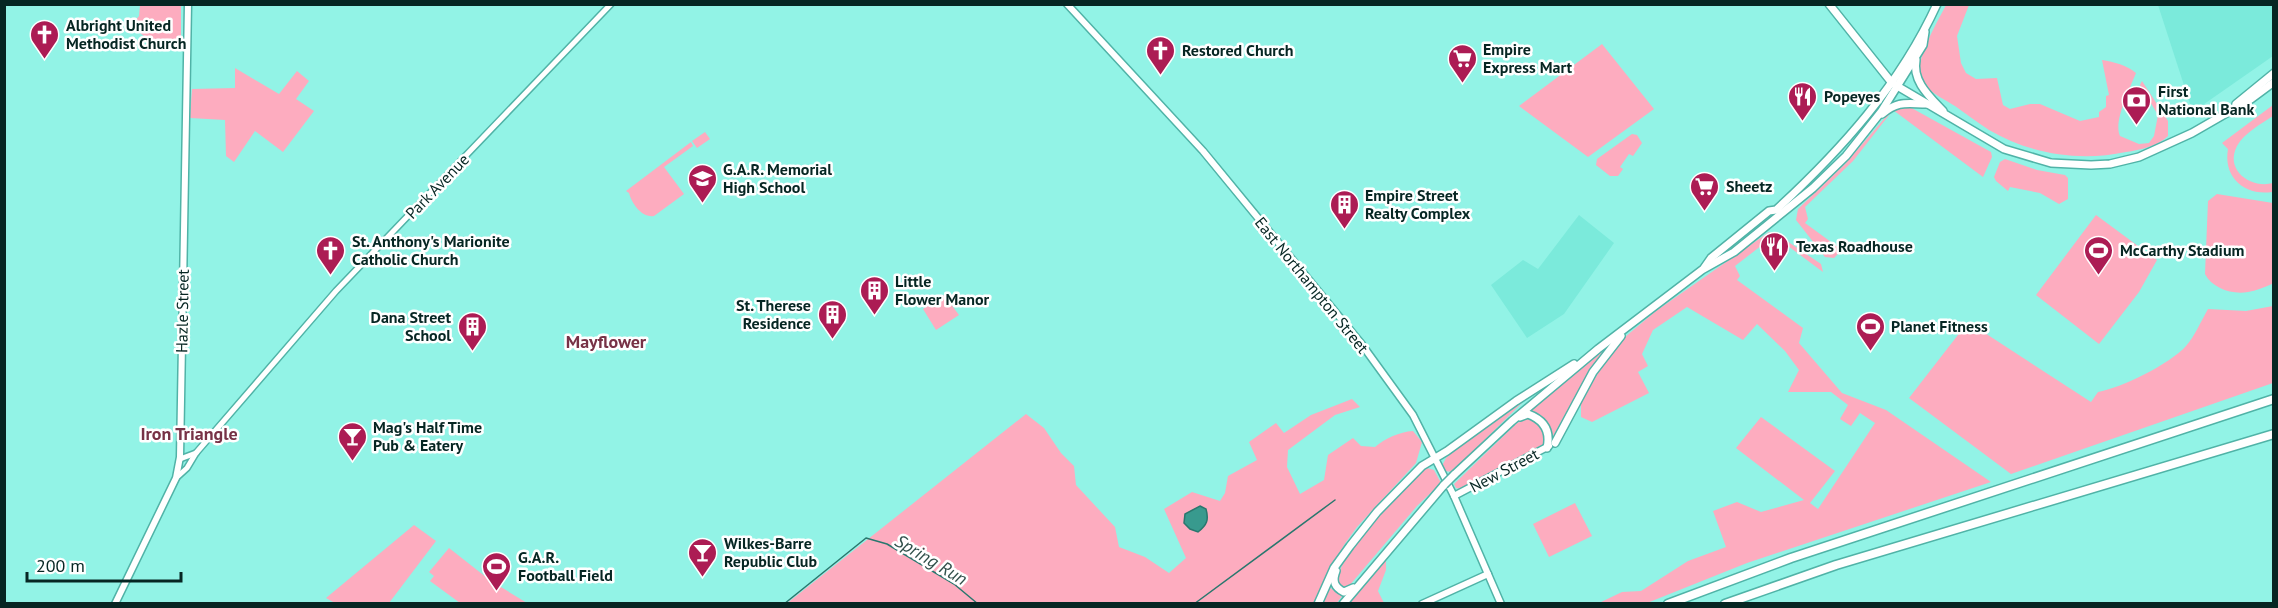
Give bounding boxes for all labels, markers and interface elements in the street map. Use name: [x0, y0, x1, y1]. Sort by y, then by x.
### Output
place label: Albright United Methodist Church: [66, 15, 186, 53]
church icon: Albright United Methodist Church: [29, 18, 61, 60]
church icon: Restored Church: [1145, 34, 1177, 76]
place label: Empire Express Mart: [1483, 39, 1573, 77]
place label: Restored Church: [1182, 40, 1294, 60]
supermarket icon: Empire Express Mart: [1446, 42, 1478, 84]
restaurant icon: Popeyes: [1787, 80, 1819, 122]
place label: First National Bank: [2158, 81, 2254, 119]
bank icon: First National Bank: [2121, 84, 2153, 126]
place label: Popeyes: [1824, 86, 1880, 106]
street label: Park Avenue: [401, 149, 473, 223]
place label: G.A.R. Memorial High School: [723, 159, 832, 197]
school or university icon: G.A.R. Memorial High School: [686, 162, 718, 204]
supermarket icon: Sheetz: [1689, 170, 1721, 212]
place label: Sheetz: [1726, 176, 1772, 196]
place label: Empire Street Realty Complex: [1365, 185, 1471, 223]
building icon: Empire Street Realty Complex: [1328, 188, 1360, 230]
street label: East Northampton Street: [1251, 213, 1374, 358]
restaurant icon: Texas Roadhouse: [1759, 230, 1791, 272]
place label: St. Anthony's Marionite Catholic Church: [352, 231, 510, 269]
church icon: St. Anthony's Marionite Catholic Church: [315, 234, 347, 276]
sports icon: McCarthy Stadium: [2083, 234, 2115, 276]
place label: Texas Roadhouse: [1796, 236, 1913, 256]
place label: McCarthy Stadium: [2120, 240, 2244, 260]
street label: Hazle Street: [171, 268, 193, 353]
place label: Little Flower Manor: [895, 271, 990, 309]
building icon: Little Flower Manor: [858, 274, 890, 316]
place label: St. Therese Residence: [736, 295, 811, 333]
building icon: St. Therese Residence: [816, 298, 848, 340]
place label: Dana Street School: [371, 307, 451, 345]
building icon: Dana Street School: [456, 310, 488, 352]
sports icon: Planet Fitness: [1854, 310, 1886, 352]
place label: Planet Fitness: [1891, 316, 1988, 336]
district label: Mayflower: [566, 330, 647, 353]
place label: Mag's Half Time Pub & Eatery: [373, 417, 482, 455]
bar icon: Mag's Half Time Pub & Eatery: [336, 420, 368, 462]
district label: Iron Triangle: [140, 422, 238, 445]
street label: New Street: [1466, 443, 1542, 496]
water label: Spring Run: [891, 529, 972, 590]
place label: Wilkes-Barre Republic Club: [724, 533, 817, 571]
bar icon: Wilkes-Barre Republic Club: [687, 536, 719, 578]
scale bar: [27, 545, 182, 583]
place label: G.A.R. Football Field: [518, 547, 613, 585]
sports icon: G.A.R. Football Field: [481, 550, 513, 592]
text: 200 m: [36, 554, 85, 577]

